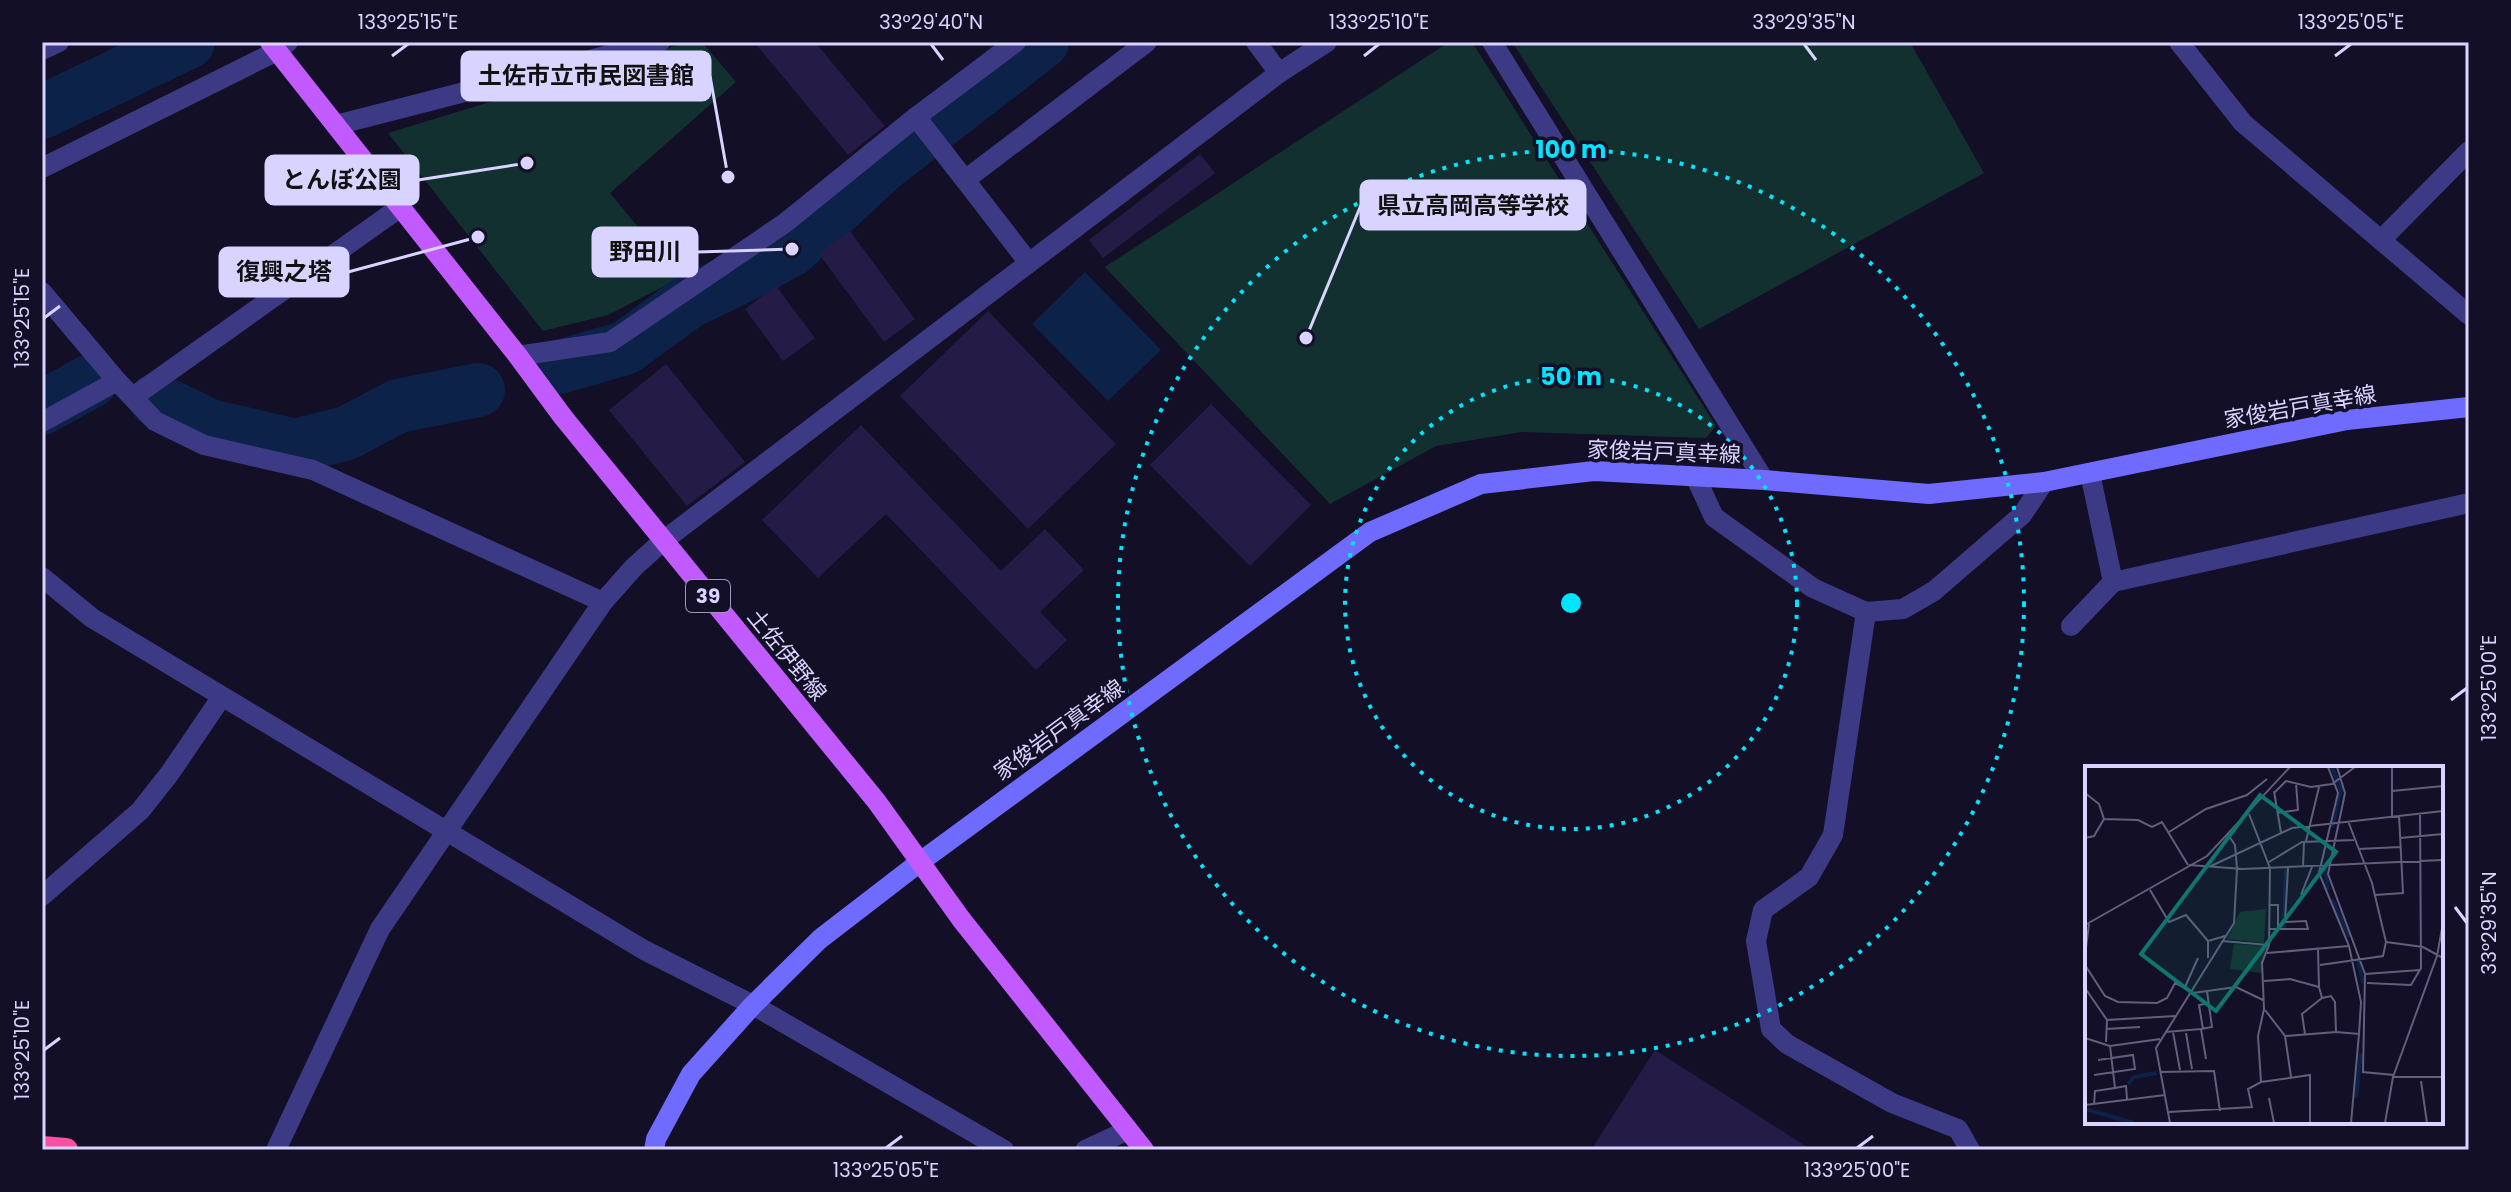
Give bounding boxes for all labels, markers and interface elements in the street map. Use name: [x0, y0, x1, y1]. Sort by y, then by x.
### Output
text: 133°25'15"E: [358, 8, 458, 36]
text: 33°29'40"N: [879, 8, 983, 36]
text: 133°25'10"E: [1329, 8, 1429, 36]
text: 33°29'35"N: [1752, 8, 1856, 36]
text: 133°25'05"E: [2298, 8, 2404, 36]
callout: 土佐市立市民図書館: [462, 52, 710, 100]
text: 土佐市立市民図書館: [478, 59, 694, 92]
text: 100 m: [1536, 133, 1606, 166]
callout: とんぼ公園: [266, 156, 418, 204]
text: とんぼ公園: [282, 163, 402, 196]
callout: 県立高岡高等学校: [1361, 181, 1585, 229]
text: 県立高岡高等学校: [1377, 189, 1569, 222]
callout: 野田川: [593, 228, 697, 276]
text: 野田川: [609, 235, 681, 268]
callout: 復興之塔: [220, 248, 348, 296]
text: 復興之塔: [236, 255, 332, 288]
text: 133°25'15"E: [8, 268, 36, 368]
text: 50 m: [1540, 360, 1602, 393]
street label: 家俊岩戸真幸線: [2221, 378, 2379, 436]
street label: 家俊岩戸真幸線: [1586, 434, 1742, 470]
road number: 39: [686, 580, 730, 612]
centre of rings: [1557, 589, 1585, 617]
street label: 土佐伊野線: [740, 602, 834, 708]
text: 133°25'00"E: [2475, 635, 2503, 741]
street label: 家俊岩戸真幸線: [988, 672, 1130, 788]
inset map: [2085, 766, 2443, 1124]
text: 33°29'35"N: [2475, 871, 2503, 975]
text: 133°25'10"E: [8, 1000, 36, 1100]
text: 133°25'05"E: [833, 1156, 939, 1184]
text: 133°25'00"E: [1804, 1156, 1910, 1184]

